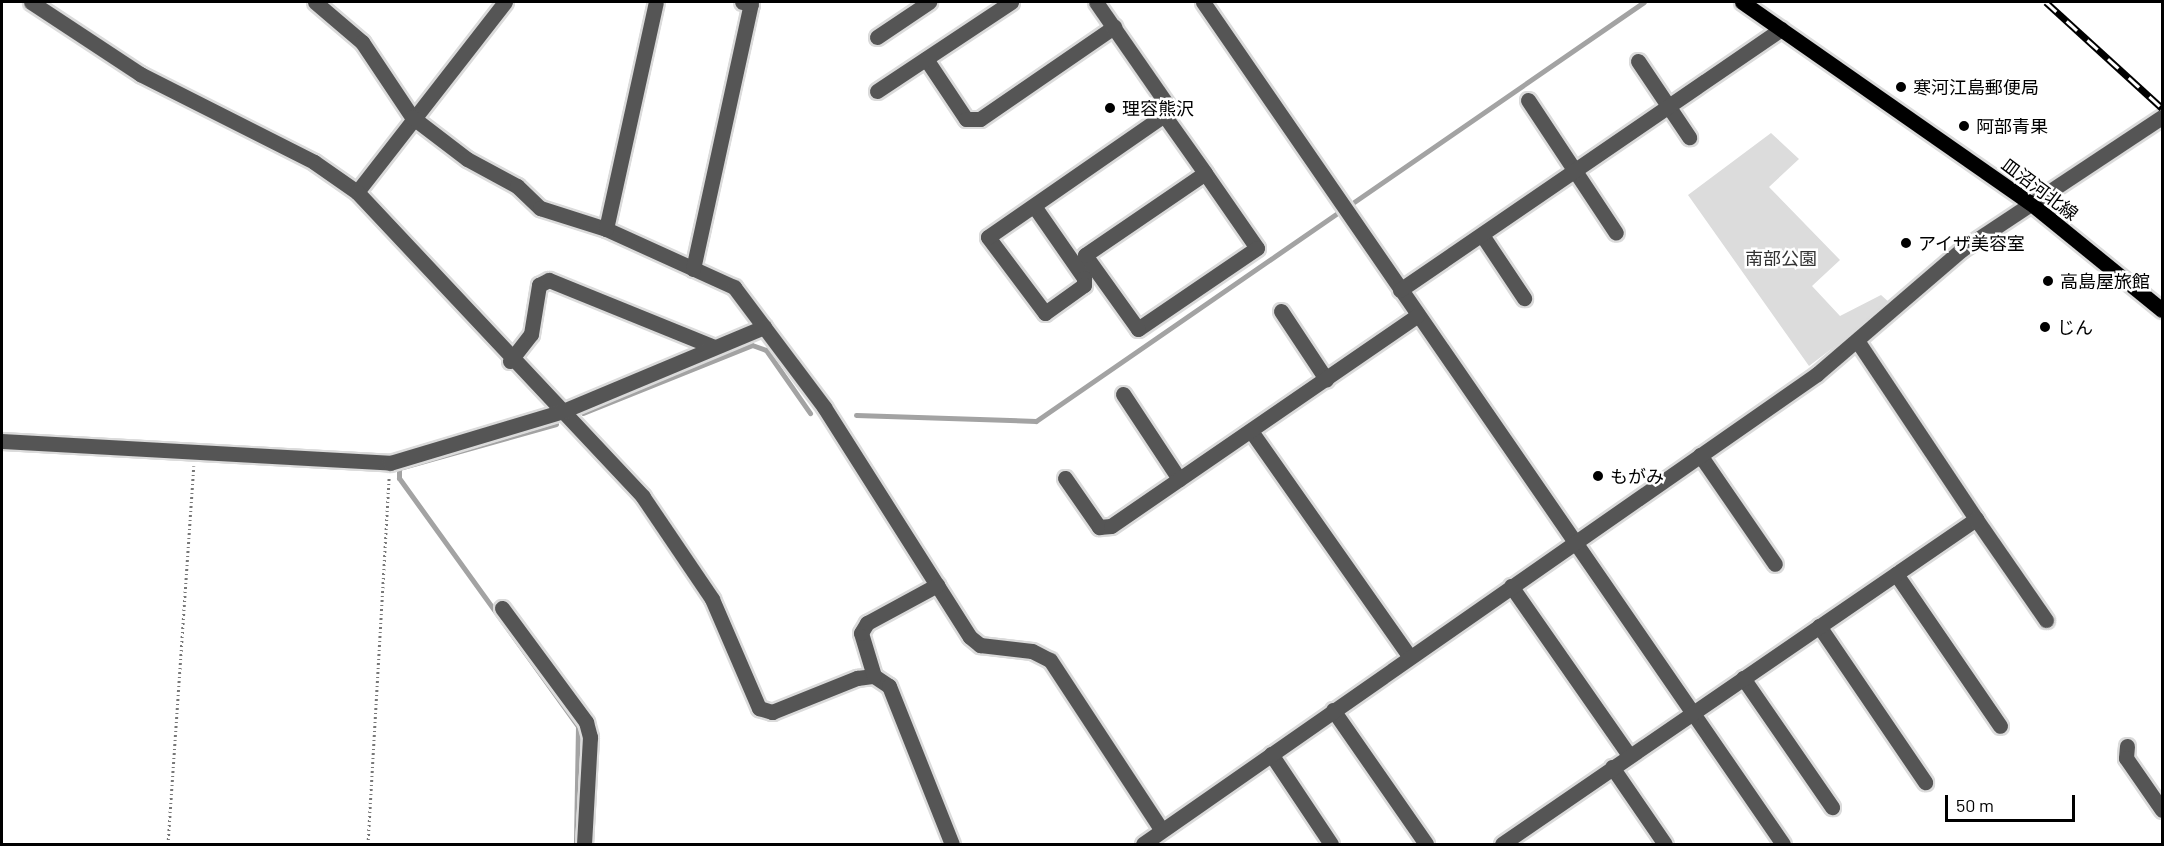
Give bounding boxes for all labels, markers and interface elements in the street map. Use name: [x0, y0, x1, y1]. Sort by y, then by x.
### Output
place label: 寒河江島郵便局: [1913, 76, 2039, 98]
marker: 寒河江島郵便局: [1894, 80, 1908, 94]
place label: 理容熊沢: [1122, 97, 1194, 119]
marker: 理容熊沢: [1103, 101, 1117, 115]
place label: 阿部青果: [1976, 115, 2048, 137]
marker: 阿部青果: [1957, 119, 1971, 133]
street label: 皿沼河北線: [1998, 153, 2082, 225]
place label: アイザ美容室: [1918, 232, 2026, 254]
marker: アイザ美容室: [1899, 236, 1913, 250]
park label: 南部公園: [1745, 247, 1817, 269]
place label: 高島屋旅館: [2060, 270, 2150, 292]
marker: 高島屋旅館: [2041, 274, 2055, 288]
place label: じん: [2057, 316, 2093, 338]
marker: じん: [2038, 320, 2052, 334]
place label: もがみ: [1610, 465, 1664, 487]
marker: もがみ: [1591, 469, 1605, 483]
scale bar: [1948, 783, 2078, 821]
text: 50 m: [1956, 794, 1994, 816]

